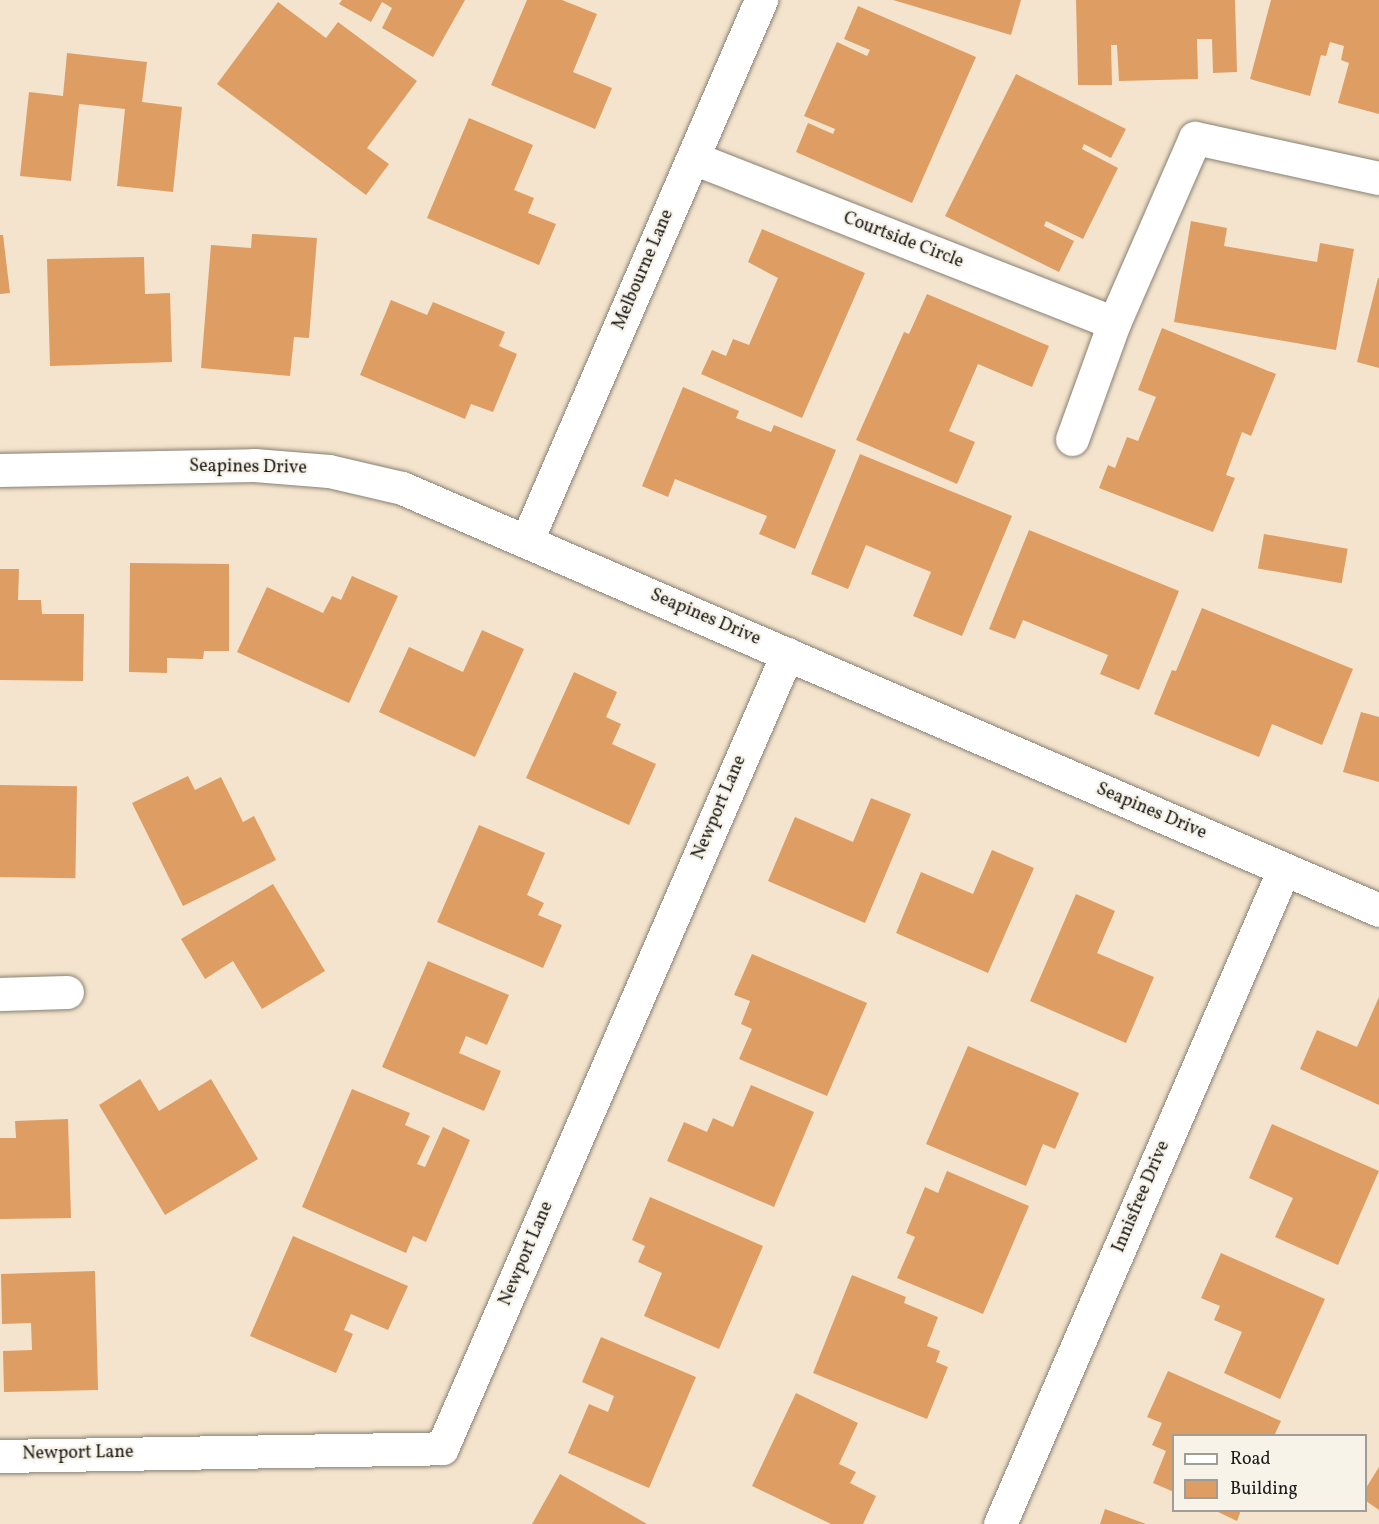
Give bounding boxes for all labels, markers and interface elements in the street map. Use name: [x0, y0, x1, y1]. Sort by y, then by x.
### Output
street label: Melbourne Lane: [609, 207, 679, 333]
street label: Courtside Circle: [840, 208, 966, 274]
street label: Seapines Drive: [189, 456, 307, 480]
street label: Seapines Drive: [647, 585, 763, 651]
street label: Newport Lane: [688, 753, 752, 863]
street label: Seapines Drive: [1093, 779, 1209, 845]
street label: Innisfree Drive: [1109, 1138, 1175, 1256]
street label: Newport Lane: [495, 1199, 559, 1309]
legend: [1172, 1434, 1367, 1512]
street label: Newport Lane: [22, 1442, 134, 1466]
text: Road: [1230, 1447, 1271, 1472]
text: Building: [1230, 1477, 1298, 1502]

